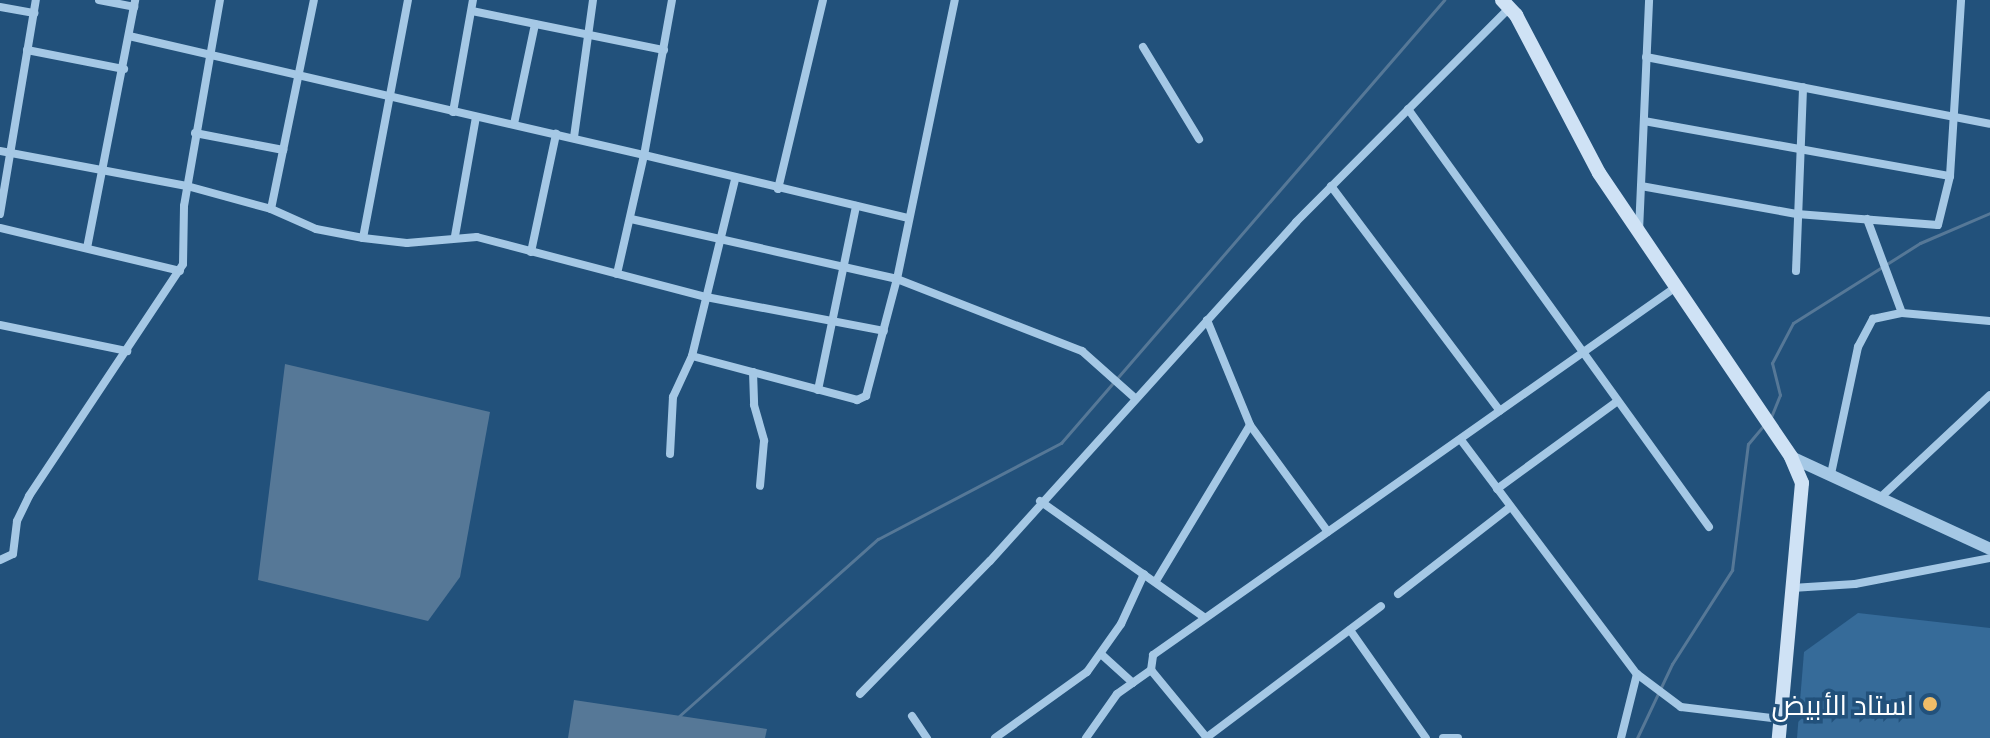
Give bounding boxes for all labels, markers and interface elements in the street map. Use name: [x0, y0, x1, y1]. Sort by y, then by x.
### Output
place label: استاد الأبيض: [1772, 687, 1914, 721]
marker: استاد الأبيض: [1921, 695, 1939, 713]

